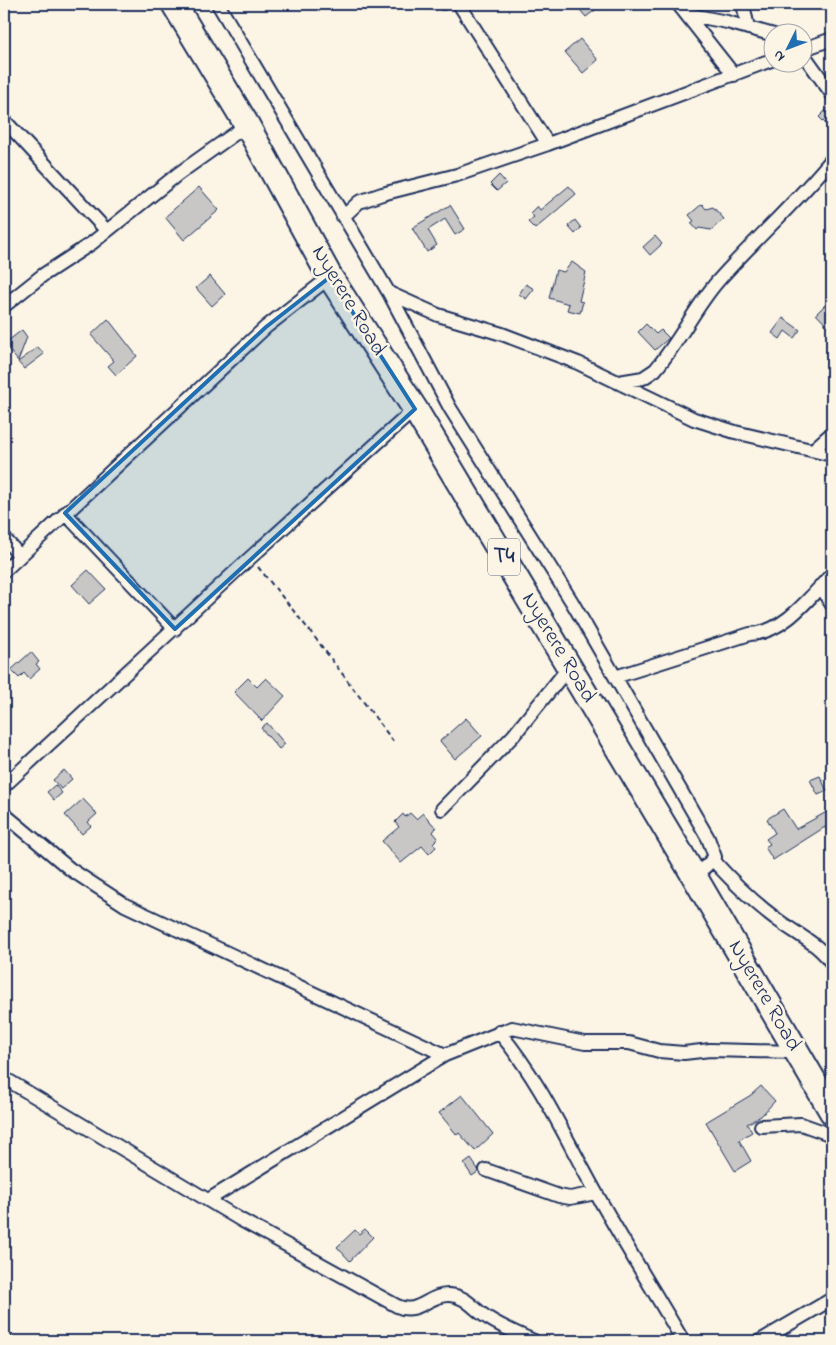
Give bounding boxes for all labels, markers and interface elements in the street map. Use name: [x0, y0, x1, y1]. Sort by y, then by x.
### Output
north arrow: [764, 22, 814, 72]
text: N: [768, 45, 790, 66]
street label: Nyerere Road: [302, 240, 394, 363]
road number: T4: [488, 538, 520, 576]
street label: Nyerere Road: [512, 587, 604, 710]
street label: Nyerere Road: [718, 934, 809, 1058]

